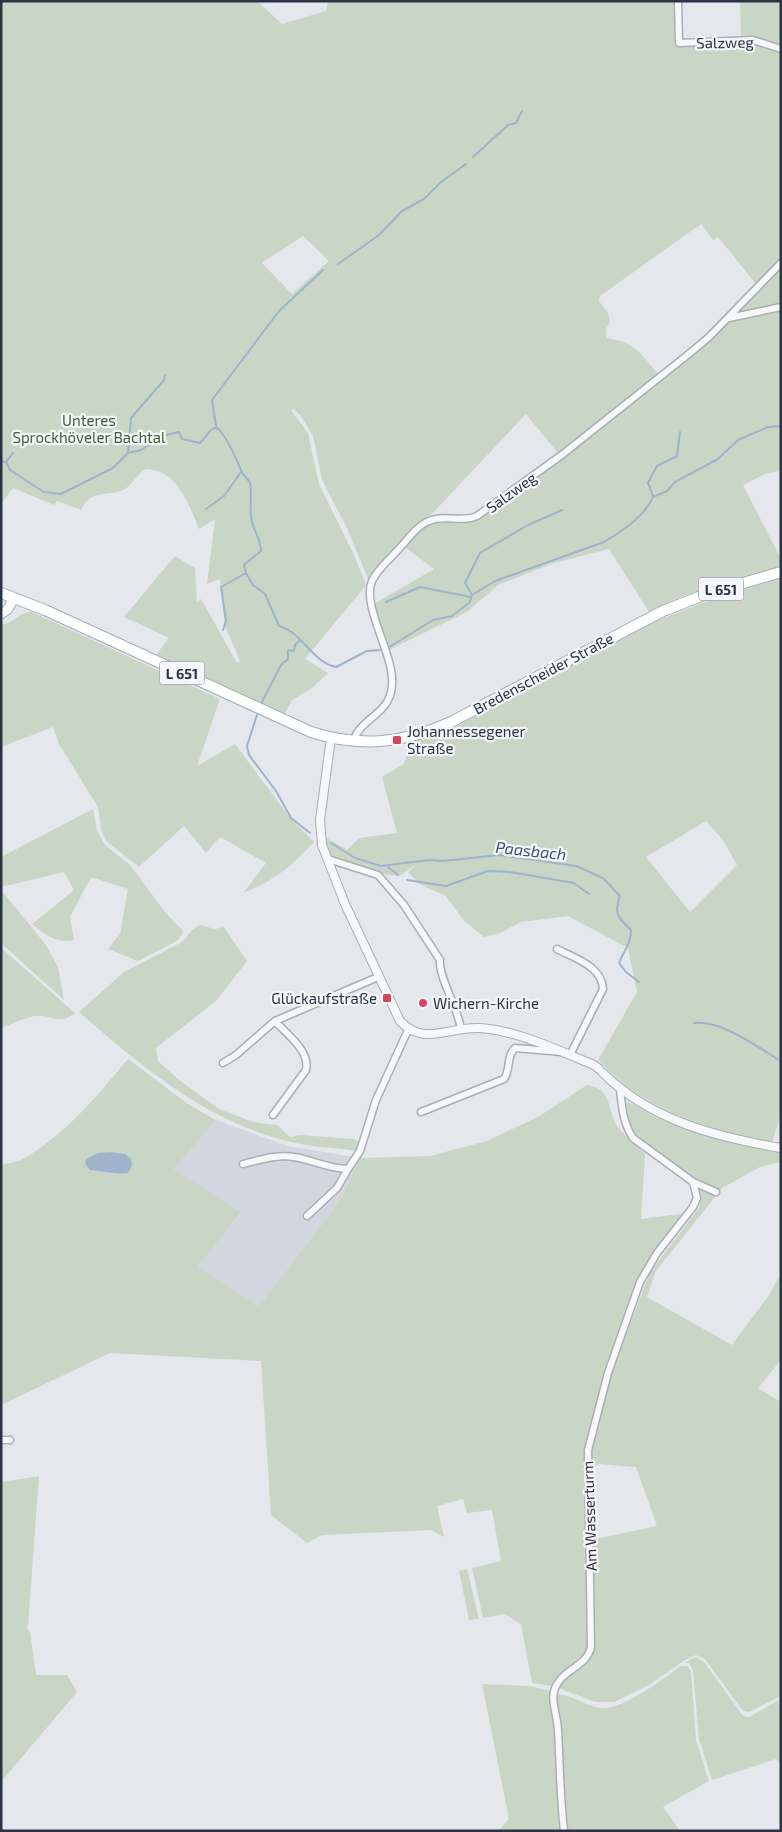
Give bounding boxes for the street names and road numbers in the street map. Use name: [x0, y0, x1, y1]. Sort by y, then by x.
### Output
street label: Salzweg: [696, 32, 755, 52]
street label: Salzweg: [482, 467, 540, 516]
road number: L 651: [698, 578, 744, 600]
street label: Bredenscheider Straße: [470, 628, 616, 718]
road number: L 651: [160, 661, 204, 684]
street label: Am Wasserturm: [578, 1460, 600, 1572]

